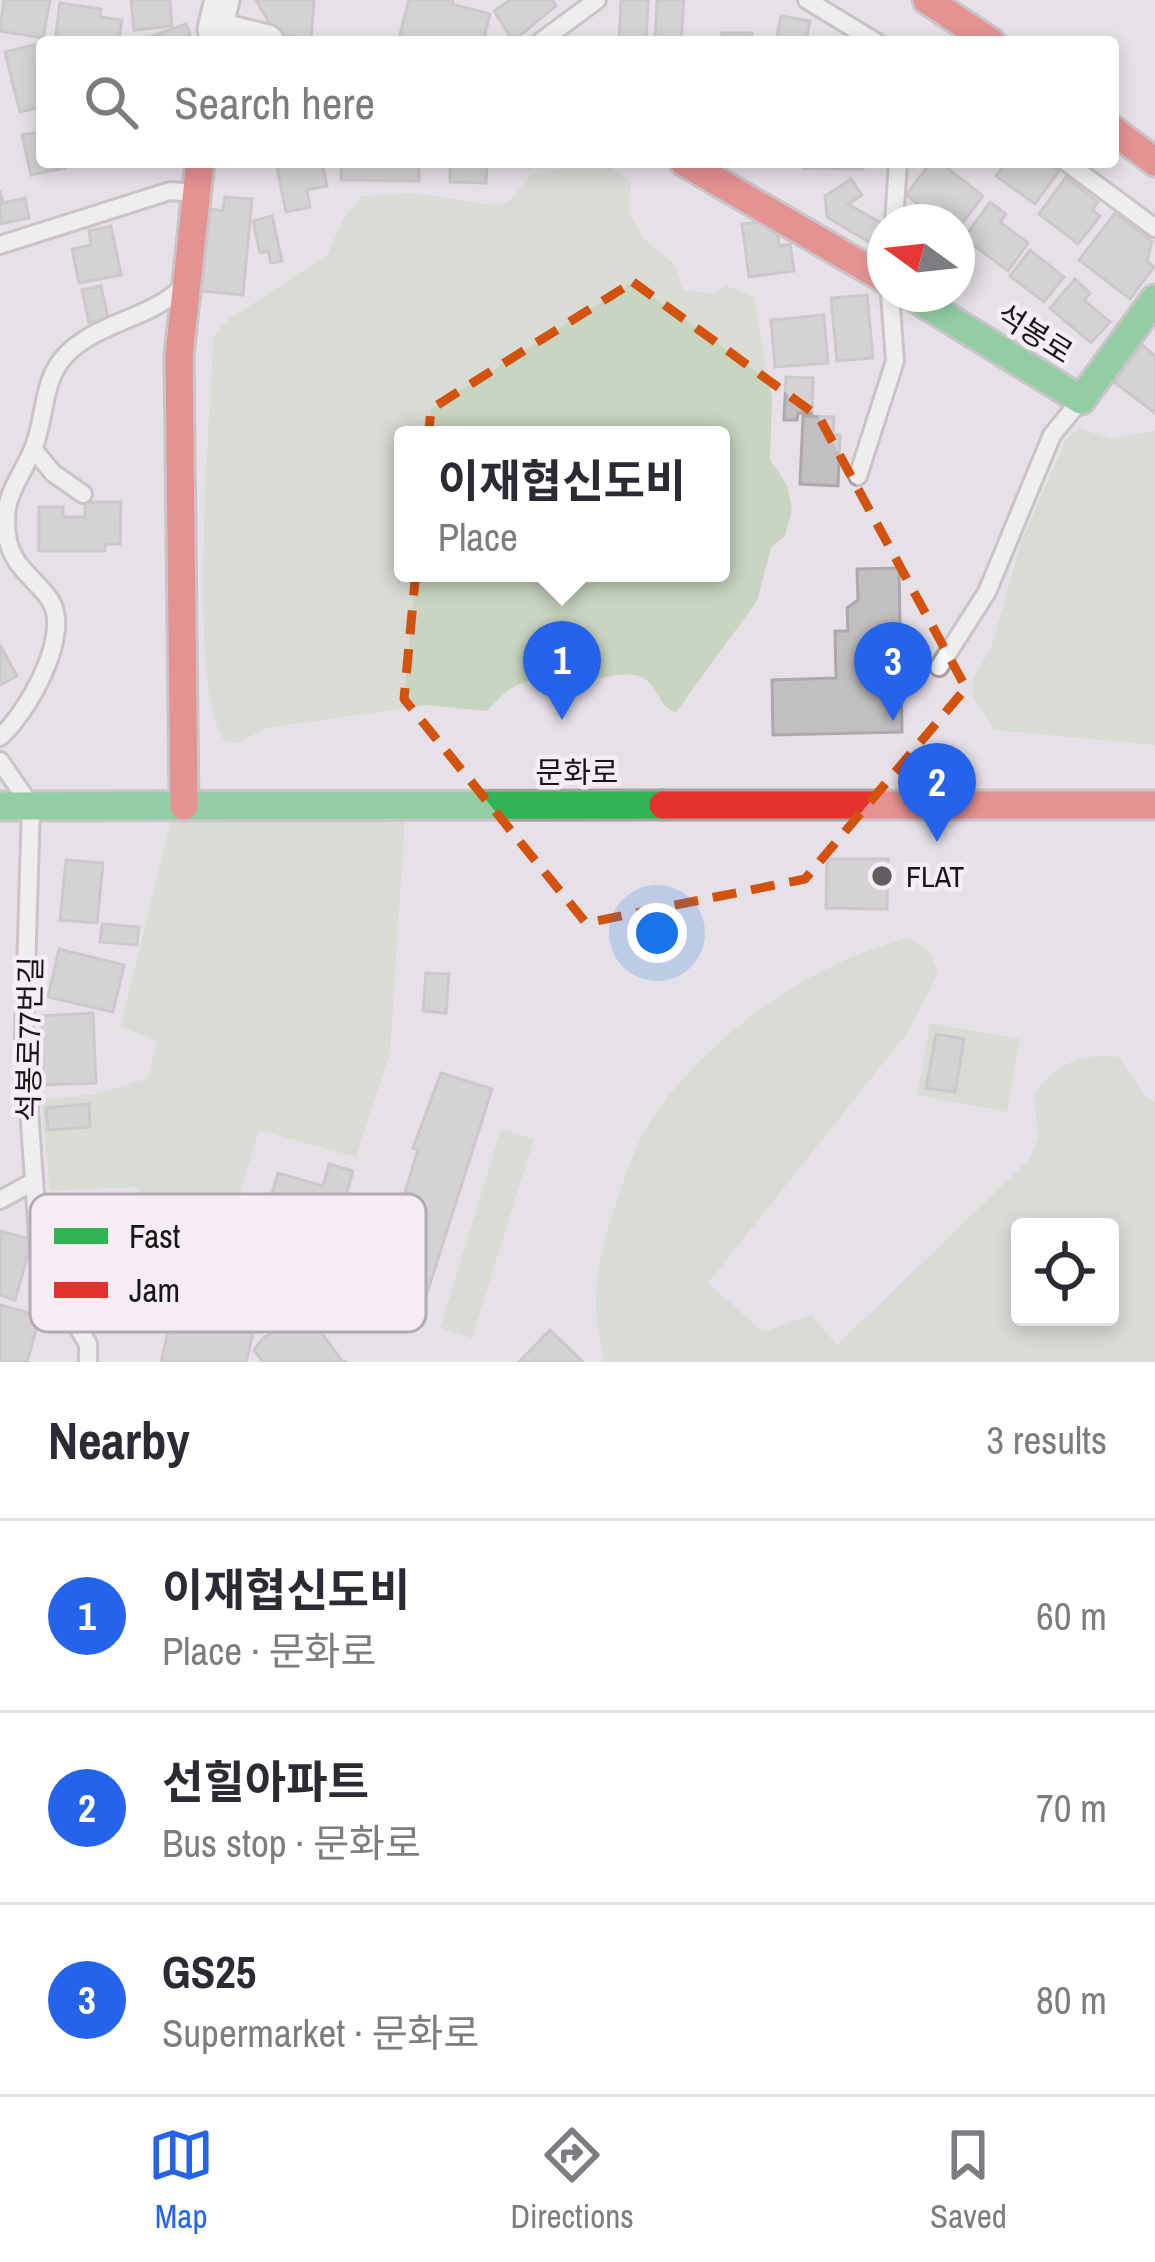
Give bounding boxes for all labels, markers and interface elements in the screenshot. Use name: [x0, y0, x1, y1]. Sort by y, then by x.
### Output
search box: [36, 36, 1119, 168]
icon: search: [78, 69, 144, 135]
text: Search here: [174, 72, 375, 133]
north arrow: [867, 204, 975, 312]
street label: 석봉로: [989, 294, 1081, 372]
popup: [394, 426, 730, 582]
text: 이재협신도비: [438, 450, 686, 511]
text: Place: [438, 511, 518, 563]
pin: 1: [523, 621, 601, 720]
pin: 3: [854, 622, 932, 721]
pin: 2: [898, 743, 976, 842]
street label: 문화로: [536, 752, 618, 792]
place label: FLAT: [906, 856, 964, 896]
marker: FLAT: [869, 863, 895, 889]
your location: [627, 903, 687, 963]
street label: 석봉로77번길: [8, 956, 50, 1122]
legend: [30, 1194, 426, 1332]
text: Fast: [129, 1214, 180, 1258]
map controls: [1011, 1218, 1119, 1326]
button: locate: [1011, 1218, 1119, 1326]
text: Jam: [129, 1268, 180, 1312]
text: Nearby: [48, 1406, 190, 1475]
text: 3 results: [986, 1414, 1107, 1466]
text: 이재협신도비: [162, 1559, 410, 1620]
text: 1: [78, 1590, 96, 1642]
text: 60 m: [1036, 1590, 1107, 1642]
text: Place · 문화로: [162, 1625, 376, 1677]
text: 선힐아파트: [162, 1751, 369, 1812]
text: 2: [78, 1782, 96, 1834]
text: 70 m: [1036, 1782, 1107, 1834]
text: Bus stop · 문화로: [162, 1817, 421, 1869]
text: GS25: [162, 1941, 256, 2002]
text: 3: [78, 1974, 96, 2026]
text: 80 m: [1036, 1974, 1107, 2026]
text: Supermarket · 문화로: [162, 2007, 479, 2059]
tab: Map: [148, 2122, 214, 2238]
tab: Directions: [510, 2122, 634, 2238]
tab: Saved: [930, 2122, 1007, 2238]

